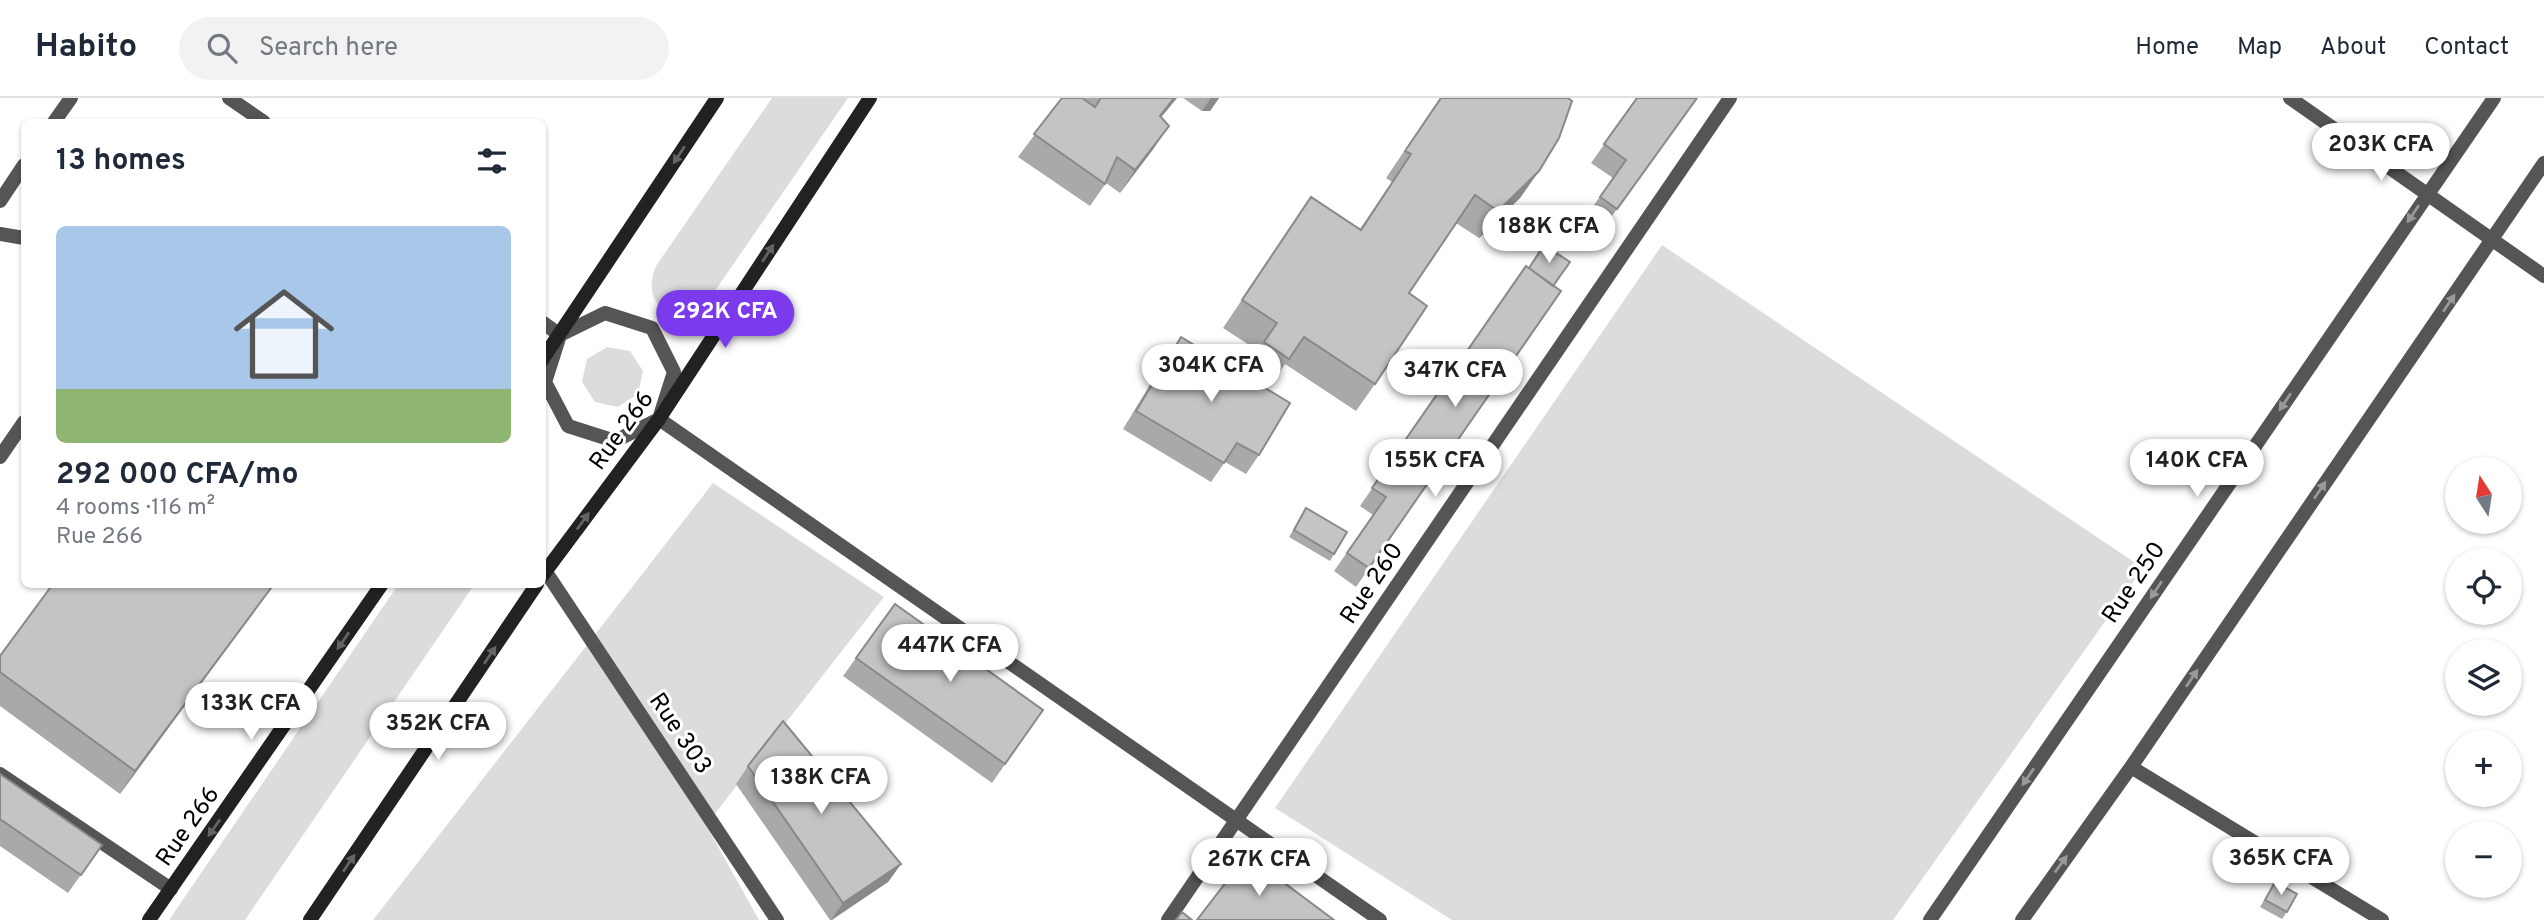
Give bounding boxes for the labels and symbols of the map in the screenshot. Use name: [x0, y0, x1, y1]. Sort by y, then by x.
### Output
pin: 203K CFA: [2309, 123, 2453, 183]
one-way arrow: [673, 145, 686, 165]
one-way arrow: [2406, 205, 2420, 223]
pin: 188K CFA: [1477, 206, 1621, 265]
one-way arrow: [761, 244, 774, 263]
pin: 292K CFA: [653, 290, 797, 350]
one-way arrow: [2442, 293, 2455, 312]
pin: 304K CFA: [1139, 344, 1283, 404]
pin: 347K CFA: [1383, 350, 1527, 409]
street label: Rue 266: [584, 386, 661, 477]
one-way arrow: [2278, 392, 2291, 412]
pin: 155K CFA: [1363, 440, 1507, 499]
pin: 140K CFA: [2125, 440, 2269, 499]
north arrow: [2445, 457, 2522, 534]
one-way arrow: [2313, 481, 2327, 499]
one-way arrow: [575, 512, 589, 530]
street label: Rue 250: [2096, 536, 2173, 630]
street label: Rue 260: [1335, 538, 1411, 631]
one-way arrow: [2149, 581, 2163, 599]
pin: 447K CFA: [878, 624, 1022, 684]
one-way arrow: [336, 632, 350, 650]
one-way arrow: [483, 645, 496, 664]
one-way arrow: [2185, 669, 2199, 687]
pin: 133K CFA: [179, 682, 323, 742]
street label: Rue 303: [641, 688, 717, 780]
pin: 352K CFA: [366, 702, 510, 762]
pin: 138K CFA: [749, 756, 893, 816]
one-way arrow: [2021, 768, 2034, 787]
street label: Rue 266: [150, 781, 227, 873]
one-way arrow: [207, 819, 221, 837]
pin: 267K CFA: [1187, 838, 1331, 898]
pin: 365K CFA: [2209, 838, 2353, 897]
one-way arrow: [342, 854, 355, 873]
one-way arrow: [2054, 855, 2068, 873]

